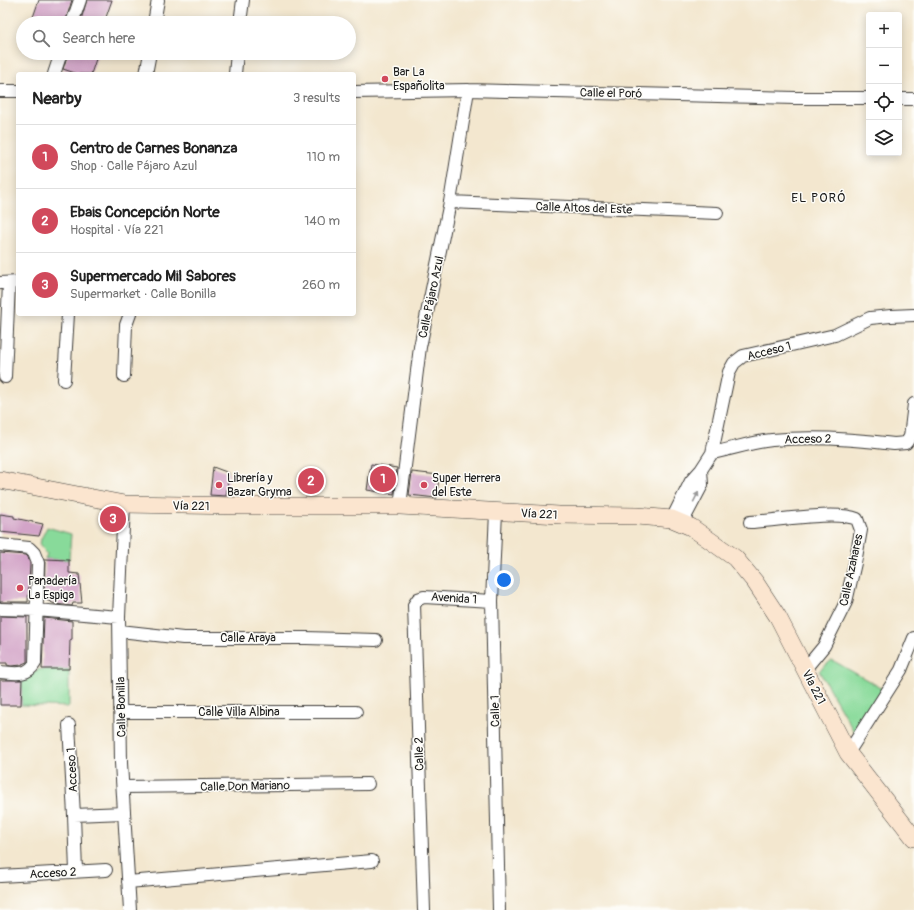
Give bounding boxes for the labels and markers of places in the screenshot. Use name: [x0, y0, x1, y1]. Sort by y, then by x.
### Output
place label: Bar La Españolita: [393, 65, 445, 94]
marker: Bar La Españolita: [380, 74, 390, 84]
pin: 1: [370, 464, 396, 494]
pin: 2: [298, 466, 324, 496]
place label: Librería y Bazar Gryma: [227, 471, 292, 500]
place label: Super Herrera del Este: [432, 471, 501, 500]
marker: Librería y Bazar Gryma: [214, 480, 224, 490]
marker: Super Herrera del Este: [419, 480, 429, 490]
pin: 3: [100, 504, 126, 534]
place label: Panadería La Espiga: [28, 574, 77, 603]
marker: Panadería La Espiga: [15, 583, 25, 593]

